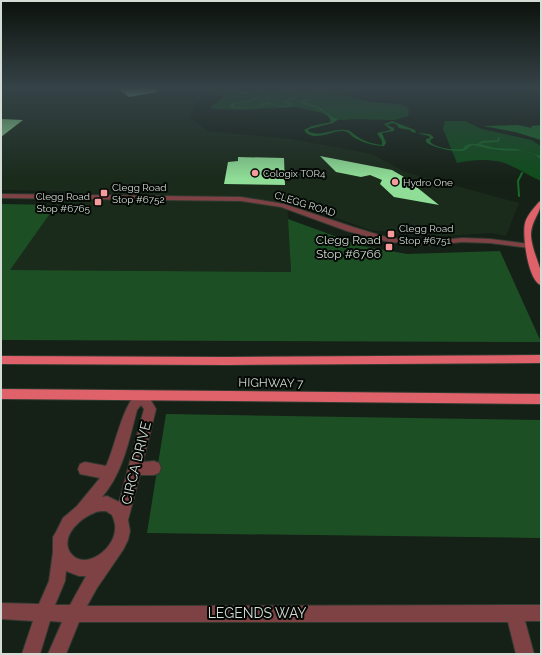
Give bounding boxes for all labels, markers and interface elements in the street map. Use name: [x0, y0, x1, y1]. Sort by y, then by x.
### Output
marker: Cologix TOR4: [250, 168, 260, 178]
place label: Cologix TOR4: [263, 168, 326, 179]
marker: Hydro One: [390, 177, 400, 187]
place label: Hydro One: [403, 177, 453, 188]
place label: Clegg Road Stop #6752: [112, 182, 166, 205]
marker: Clegg Road Stop #6752: [99, 188, 109, 198]
street label: CLEGG ROAD: [273, 190, 337, 218]
place label: Clegg Road Stop #6765: [36, 191, 91, 214]
marker: Clegg Road Stop #6765: [93, 197, 103, 207]
place label: Clegg Road Stop #6751: [399, 223, 453, 246]
marker: Clegg Road Stop #6751: [386, 229, 396, 239]
place label: Clegg Road Stop #6766: [316, 233, 381, 261]
marker: Clegg Road Stop #6766: [384, 242, 394, 252]
street label: HIGHWAY 7: [238, 375, 304, 391]
street label: CIRCA DRIVE: [118, 420, 154, 506]
street label: LEGENDS WAY: [208, 605, 306, 621]

